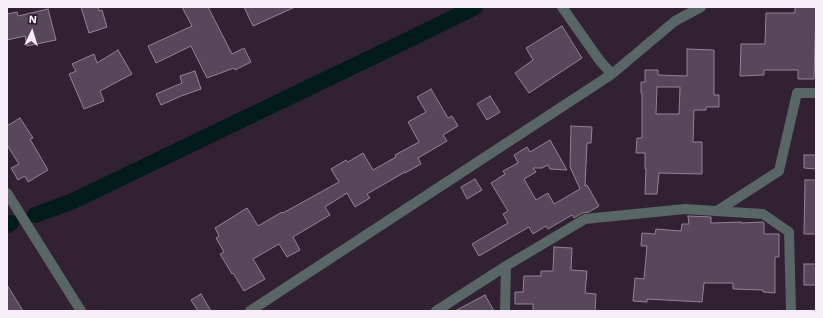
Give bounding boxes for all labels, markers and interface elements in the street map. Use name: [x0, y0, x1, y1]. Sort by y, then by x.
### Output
north arrow: [12, 12, 52, 52]
text: N: [28, 13, 37, 26]

